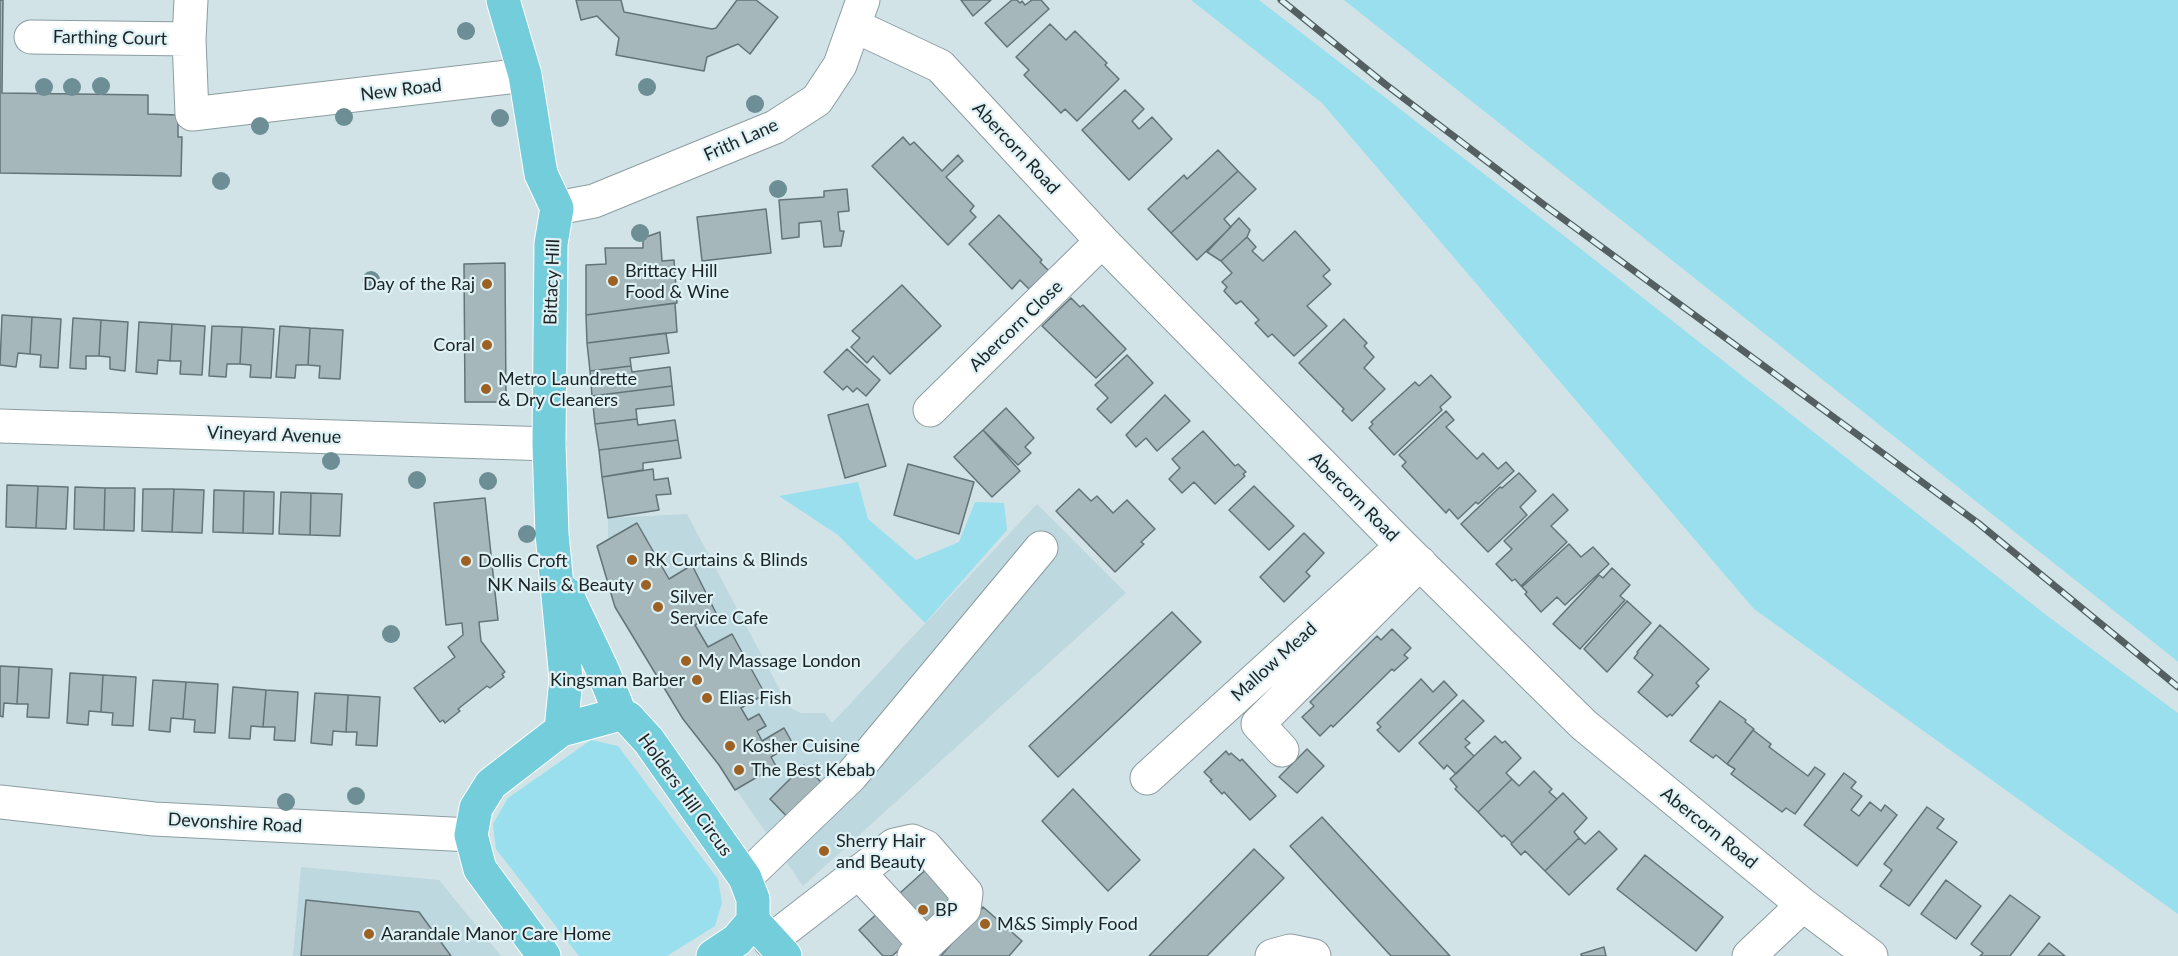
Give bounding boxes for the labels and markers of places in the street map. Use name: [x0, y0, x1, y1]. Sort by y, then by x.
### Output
place label: Brittacy Hill Food & Wine: [625, 260, 729, 302]
place label: Day of the Raj: [363, 273, 475, 295]
marker: Brittacy Hill Food & Wine: [606, 274, 620, 288]
marker: Day of the Raj: [480, 277, 494, 291]
place label: Coral: [433, 334, 475, 356]
marker: Coral: [480, 338, 494, 352]
place label: Metro Laundrette & Dry Cleaners: [498, 368, 637, 410]
marker: Metro Laundrette & Dry Cleaners: [479, 382, 493, 396]
place label: RK Curtains & Blinds: [644, 549, 808, 571]
place label: Dollis Croft: [478, 550, 567, 572]
marker: RK Curtains & Blinds: [625, 553, 639, 567]
marker: Dollis Croft: [459, 554, 473, 568]
place label: NK Nails & Beauty: [487, 574, 634, 596]
marker: NK Nails & Beauty: [639, 578, 653, 592]
place label: Silver Service Cafe: [670, 586, 768, 628]
marker: Silver Service Cafe: [651, 600, 665, 614]
place label: My Massage London: [698, 650, 861, 672]
marker: My Massage London: [679, 654, 693, 668]
place label: Kingsman Barber: [550, 669, 685, 691]
marker: Kingsman Barber: [690, 673, 704, 687]
place label: Elias Fish: [719, 687, 792, 709]
marker: Elias Fish: [700, 691, 714, 705]
place label: Kosher Cuisine: [742, 735, 860, 757]
marker: Kosher Cuisine: [723, 739, 737, 753]
place label: The Best Kebab: [751, 759, 875, 781]
marker: The Best Kebab: [732, 763, 746, 777]
place label: Sherry Hair and Beauty: [836, 830, 925, 872]
marker: Sherry Hair and Beauty: [817, 844, 831, 858]
place label: BP: [935, 899, 957, 921]
marker: BP: [916, 903, 930, 917]
place label: M&S Simply Food: [997, 913, 1138, 935]
marker: M&S Simply Food: [978, 917, 992, 931]
place label: Aarandale Manor Care Home: [381, 923, 611, 945]
marker: Aarandale Manor Care Home: [362, 927, 376, 941]

